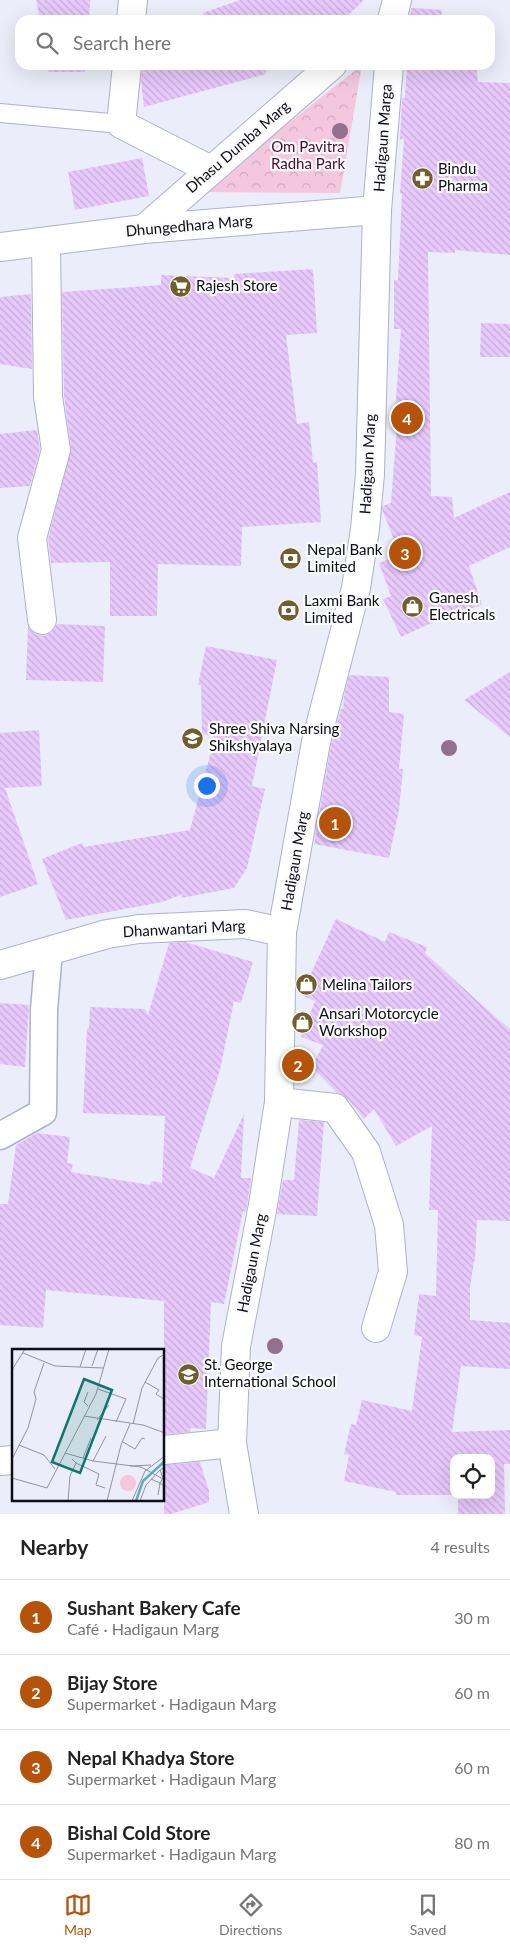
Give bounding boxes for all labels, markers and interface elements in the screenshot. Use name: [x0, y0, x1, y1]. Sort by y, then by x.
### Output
search box: [15, 15, 495, 70]
icon: search: [33, 29, 61, 57]
text: Search here: [73, 31, 171, 54]
street label: Hadigaun Marga: [369, 83, 395, 193]
street label: Dhasu Dumba Marg: [182, 96, 293, 196]
park label: Om Pavitra Radha Park: [271, 137, 345, 172]
place label: Bindu Pharma: [438, 159, 488, 194]
pharmacy icon: Bindu Pharma: [410, 166, 434, 190]
street label: Dhungedhara Marg: [125, 210, 253, 240]
supermarket icon: Rajesh Store: [168, 274, 192, 298]
place label: Rajesh Store: [196, 276, 278, 294]
pin: 4: [391, 399, 423, 437]
street label: Hadigaun Marg: [355, 413, 379, 515]
pin: 3: [389, 534, 421, 572]
place label: Nepal Bank Limited: [307, 540, 383, 575]
bank icon: Nepal Bank Limited: [279, 547, 303, 571]
place label: Ganesh Electricals: [429, 588, 495, 623]
place label: Laxmi Bank Limited: [304, 591, 380, 626]
shop icon: Ganesh Electricals: [401, 595, 425, 619]
bank icon: Laxmi Bank Limited: [276, 598, 300, 622]
place label: Shree Shiva Narsing Shikshyalaya: [209, 719, 340, 754]
school or university icon: Shree Shiva Narsing Shikshyalaya: [181, 726, 205, 750]
your location: [194, 773, 220, 799]
pin: 1: [319, 804, 351, 842]
street label: Hadigaun Marg: [276, 809, 312, 912]
street label: Dhanwantari Marg: [122, 916, 246, 940]
shop icon: Melina Tailors: [294, 973, 318, 997]
place label: Melina Tailors: [322, 975, 412, 993]
place label: Ansari Motorcycle Workshop: [319, 1004, 439, 1039]
shop icon: Ansari Motorcycle Workshop: [291, 1011, 315, 1035]
pin: 2: [282, 1046, 314, 1084]
street label: Hadigaun Marg: [233, 1211, 270, 1314]
inset map: [12, 1349, 165, 1502]
place label: St. George International School: [204, 1355, 336, 1390]
school or university icon: St. George International School: [176, 1362, 200, 1386]
map controls: [450, 1454, 495, 1499]
button: locate: [450, 1454, 495, 1499]
text: Nearby: [20, 1534, 88, 1559]
text: 4 results: [430, 1537, 490, 1556]
text: Sushant Bakery Cafe: [67, 1596, 241, 1619]
text: 1: [31, 1608, 41, 1627]
text: 30 m: [454, 1608, 490, 1627]
text: Café · Hadigaun Marg: [67, 1619, 219, 1638]
text: Bijay Store: [67, 1671, 157, 1694]
text: 2: [31, 1683, 41, 1702]
text: 60 m: [454, 1683, 490, 1702]
text: Supermarket · Hadigaun Marg: [67, 1694, 276, 1713]
text: Nepal Khadya Store: [67, 1746, 234, 1769]
text: 3: [31, 1758, 41, 1777]
text: 60 m: [454, 1758, 490, 1777]
text: Supermarket · Hadigaun Marg: [67, 1769, 276, 1788]
text: Bishal Cold Store: [67, 1821, 211, 1844]
text: 4: [31, 1833, 41, 1852]
text: 80 m: [454, 1833, 490, 1852]
text: Supermarket · Hadigaun Marg: [67, 1844, 276, 1863]
tab: Map: [64, 1891, 92, 1938]
tab: Directions: [219, 1891, 282, 1938]
tab: Saved: [410, 1891, 446, 1938]

